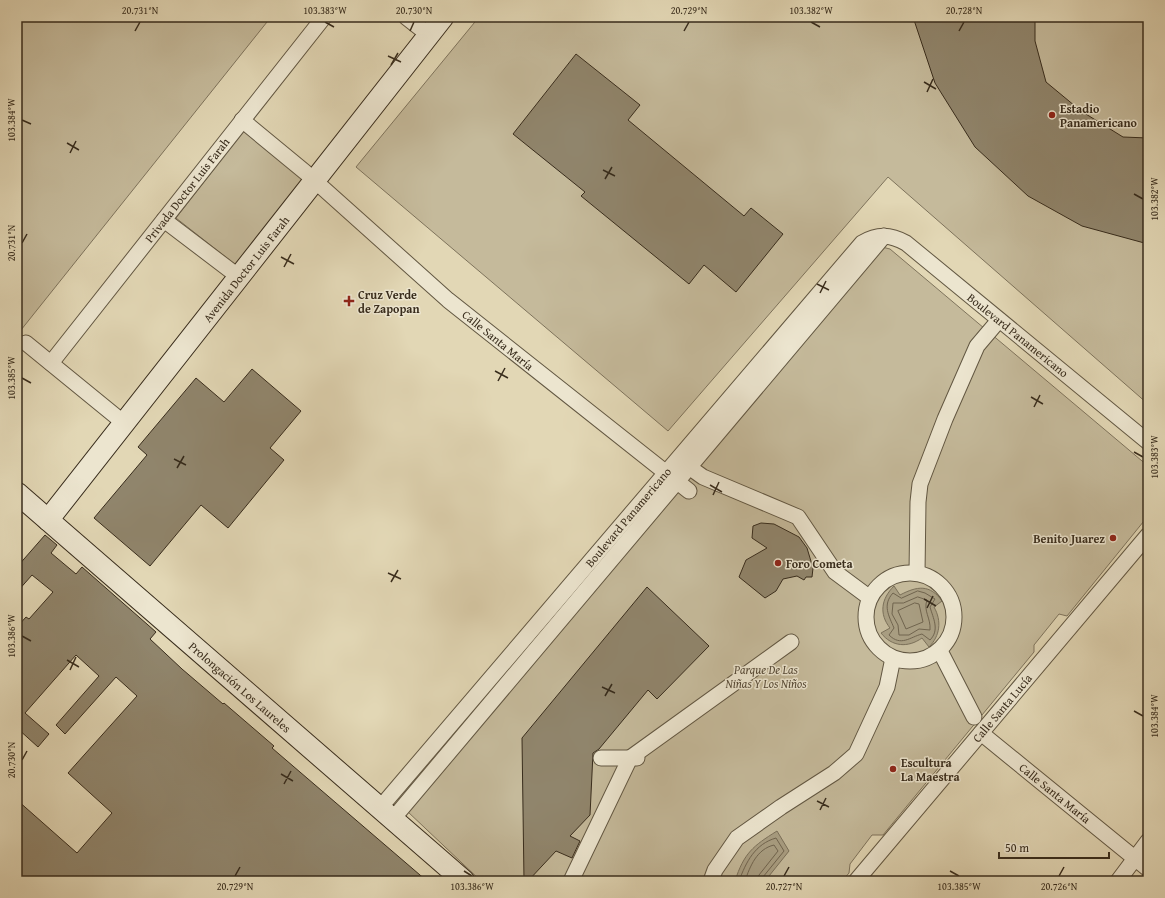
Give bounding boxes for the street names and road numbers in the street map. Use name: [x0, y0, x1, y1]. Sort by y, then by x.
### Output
street label: Privada Doctor Luis Farah: [141, 134, 234, 246]
street label: Avenida Doctor Luis Farah: [199, 212, 293, 326]
street label: Boulevard Panamericano: [964, 289, 1072, 381]
street label: Calle Santa María: [459, 306, 538, 374]
street label: Boulevard Panamericano: [581, 463, 675, 571]
street label: Prolongación Los Laureles: [185, 638, 295, 737]
street label: Calle Santa Lucía: [968, 670, 1036, 746]
street label: Calle Santa María: [1016, 759, 1095, 827]

